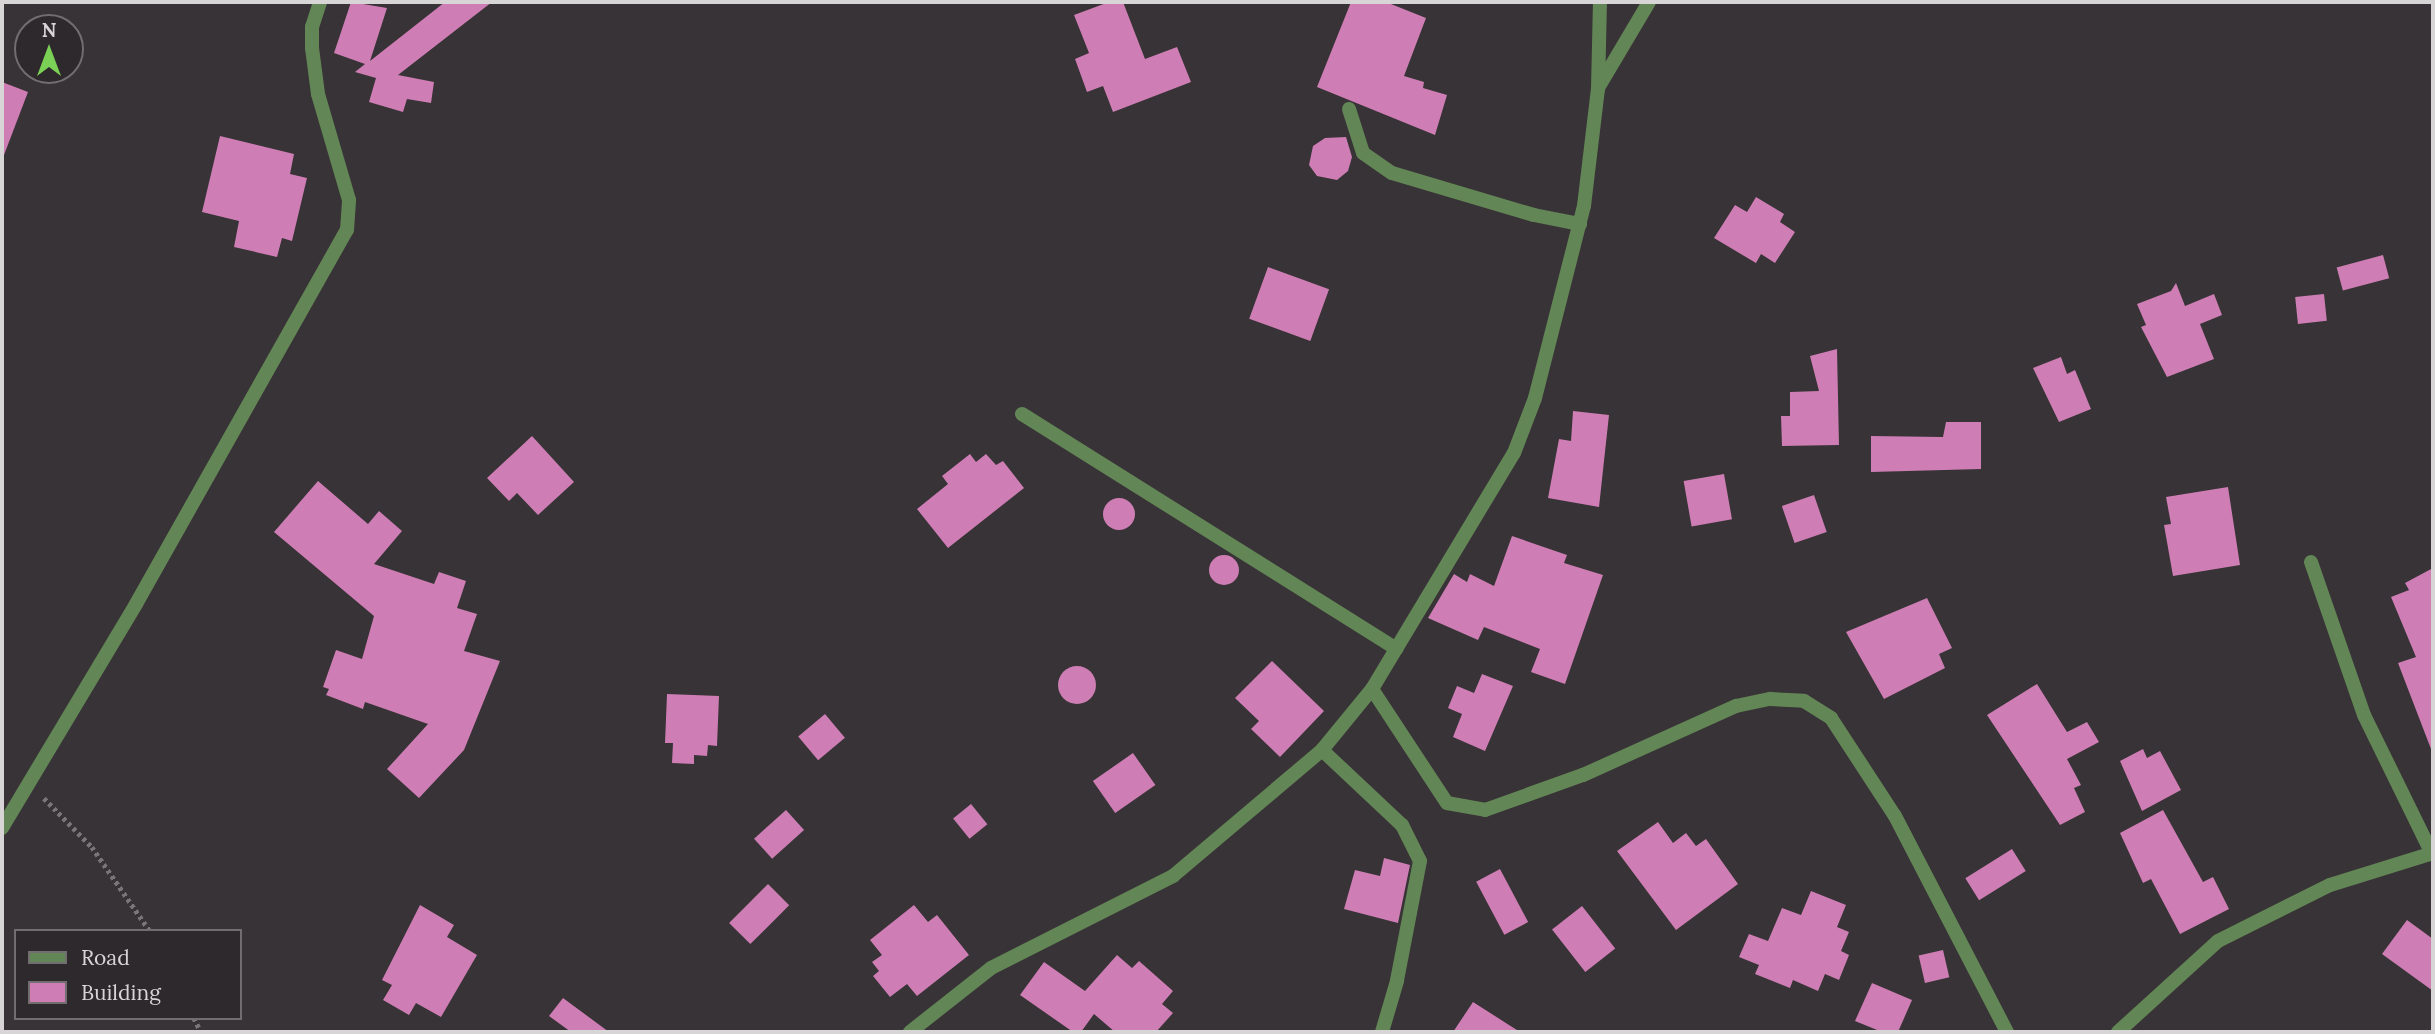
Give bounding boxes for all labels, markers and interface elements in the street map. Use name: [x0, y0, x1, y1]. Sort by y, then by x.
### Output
north arrow: [14, 14, 84, 84]
text: N: [42, 18, 56, 42]
legend: [14, 929, 242, 1020]
text: Road: [81, 944, 130, 971]
text: Building: [81, 979, 161, 1006]

